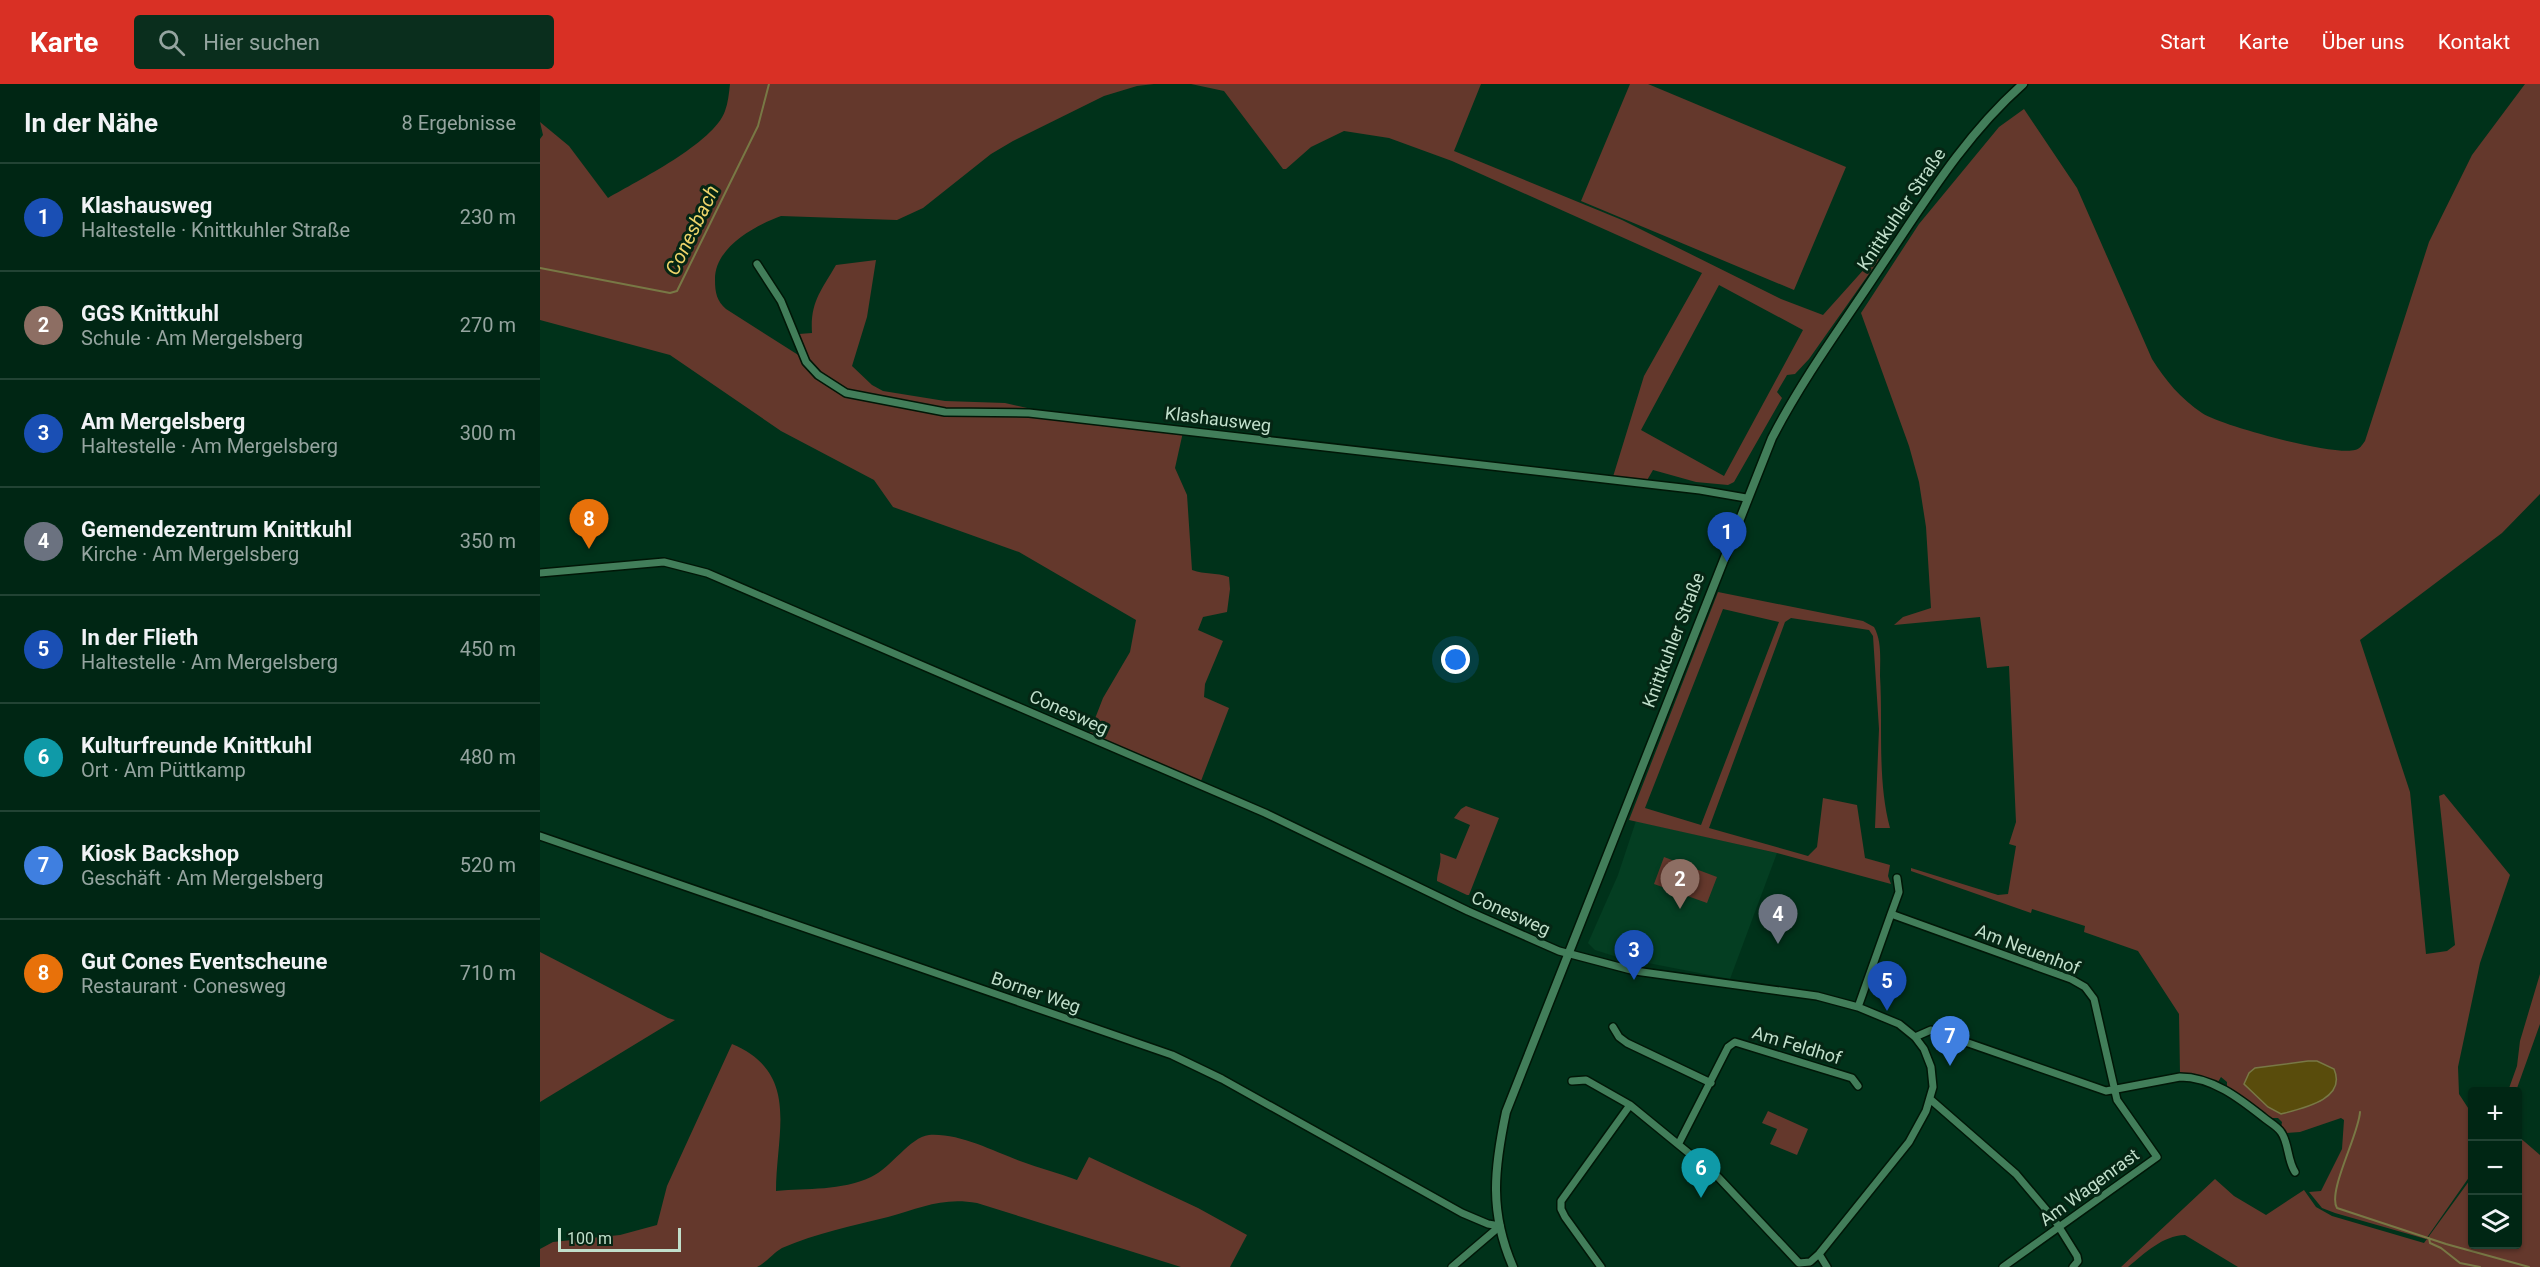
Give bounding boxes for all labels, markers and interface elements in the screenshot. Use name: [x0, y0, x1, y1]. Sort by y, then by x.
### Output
search box: [134, 15, 554, 69]
text: Karte: [30, 26, 98, 59]
icon: search: [155, 26, 188, 59]
text: Hier suchen: [203, 30, 320, 55]
text: Start: [2160, 30, 2206, 54]
text: Karte: [2239, 30, 2289, 54]
text: Über uns: [2322, 30, 2405, 54]
text: Kontakt: [2438, 30, 2510, 54]
text: In der Nähe: [24, 108, 158, 138]
text: 8 Ergebnisse: [402, 111, 516, 135]
street label: Knittkuhler Straße: [1852, 144, 1950, 274]
water label: Conesbach: [660, 181, 724, 279]
text: Klashausweg: [81, 193, 212, 218]
text: 1: [38, 205, 49, 229]
text: 230 m: [460, 205, 516, 229]
text: Haltestelle · Knittkuhler Straße: [81, 218, 350, 242]
text: GGS Knittkuhl: [81, 301, 219, 326]
text: 2: [38, 313, 49, 337]
text: 270 m: [460, 313, 516, 337]
text: Schule · Am Mergelsberg: [81, 326, 303, 350]
street label: Klashausweg: [1164, 402, 1272, 436]
text: Am Mergelsberg: [81, 409, 245, 434]
text: 3: [38, 421, 49, 445]
text: 300 m: [460, 421, 516, 445]
text: Haltestelle · Am Mergelsberg: [81, 434, 338, 458]
pin: 8: [569, 500, 608, 549]
pin: 1: [1708, 512, 1746, 562]
text: Gemendezentrum Knittkuhl: [81, 517, 352, 542]
text: 4: [38, 529, 49, 553]
text: 350 m: [460, 529, 516, 553]
text: Kirche · Am Mergelsberg: [81, 542, 299, 566]
street label: Knittkuhler Straße: [1638, 569, 1708, 711]
text: In der Flieth: [81, 625, 198, 650]
text: 5: [38, 637, 49, 661]
text: 450 m: [460, 637, 516, 661]
your location: [1441, 645, 1470, 674]
text: Haltestelle · Am Mergelsberg: [81, 650, 338, 674]
street label: Conesweg: [1026, 685, 1112, 739]
text: Kulturfreunde Knittkuhl: [81, 733, 312, 758]
text: 6: [38, 745, 49, 769]
text: 480 m: [460, 745, 516, 769]
text: Ort · Am Püttkamp: [81, 758, 246, 782]
text: Kiosk Backshop: [81, 841, 239, 866]
text: 7: [38, 853, 49, 877]
text: 520 m: [460, 853, 516, 877]
pin: 2: [1660, 860, 1700, 909]
text: Geschäft · Am Mergelsberg: [81, 866, 323, 890]
street label: Conesweg: [1468, 886, 1554, 940]
pin: 4: [1758, 894, 1798, 944]
street label: Am Neuenhof: [1973, 919, 2084, 979]
pin: 3: [1614, 930, 1654, 980]
text: Gut Cones Eventscheune: [81, 949, 327, 974]
text: 8: [38, 961, 49, 985]
text: 710 m: [460, 961, 516, 985]
pin: 5: [1868, 962, 1906, 1011]
street label: Borner Weg: [989, 967, 1083, 1017]
text: Restaurant · Conesweg: [81, 974, 286, 998]
pin: 7: [1930, 1016, 1970, 1066]
street label: Am Feldhof: [1750, 1021, 1845, 1069]
map controls: [2468, 1087, 2522, 1249]
button: +: [2468, 1087, 2522, 1141]
button: −: [2468, 1141, 2522, 1195]
street label: Am Wagenrast: [2035, 1144, 2143, 1230]
pin: 6: [1682, 1148, 1720, 1198]
button: layers: [2468, 1195, 2522, 1249]
scale bar: [558, 1225, 681, 1252]
text: 100 m: [567, 1229, 612, 1248]

